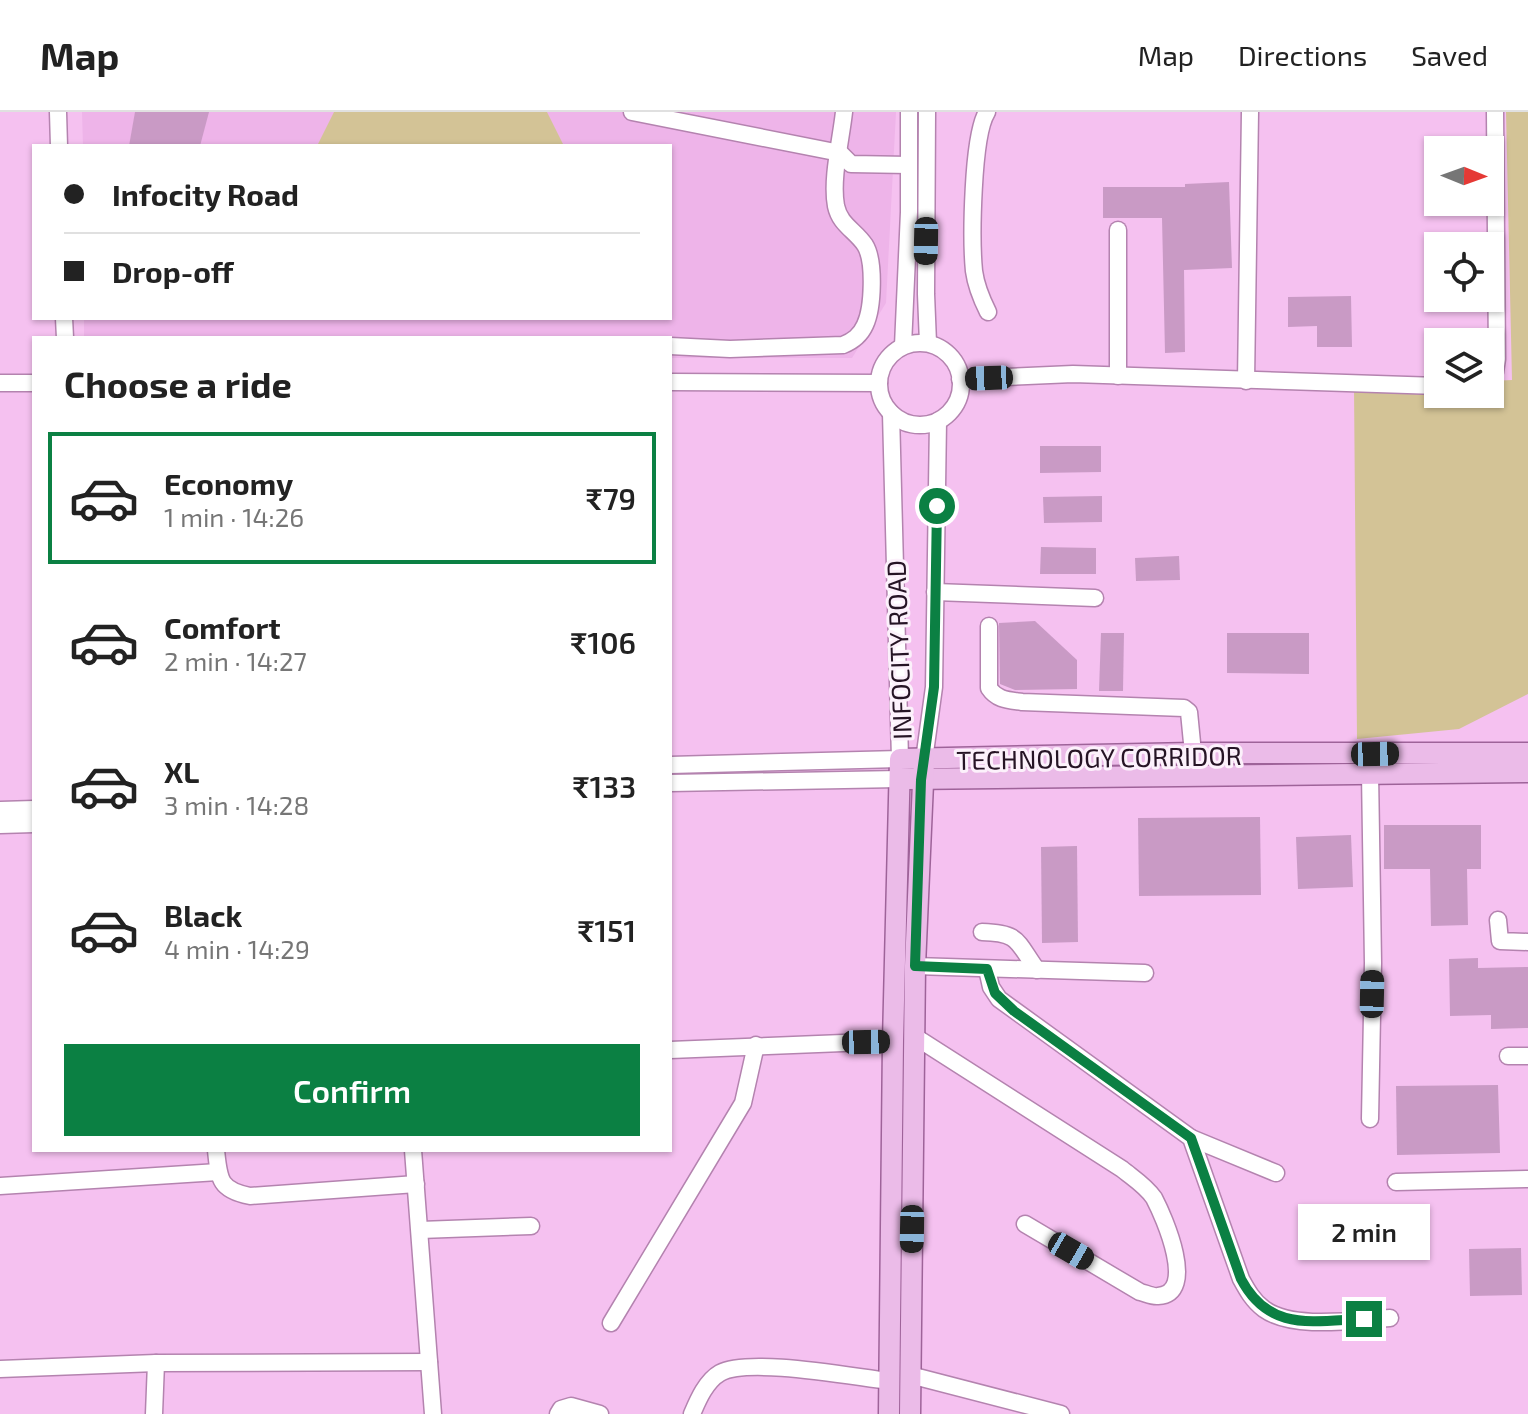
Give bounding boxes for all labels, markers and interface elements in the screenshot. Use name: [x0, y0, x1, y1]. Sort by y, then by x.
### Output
text: Map: [40, 32, 119, 78]
text: Map: [1138, 38, 1194, 72]
text: Directions: [1238, 38, 1367, 72]
text: Saved: [1411, 38, 1488, 72]
north arrow: [1424, 136, 1504, 216]
map controls: [1424, 136, 1504, 408]
text: Infocity Road: [112, 176, 299, 212]
car: [914, 217, 938, 265]
button: locate: [1424, 232, 1504, 312]
text: Drop-off: [112, 253, 234, 289]
button: layers: [1424, 328, 1504, 408]
text: Choose a ride: [64, 362, 292, 405]
car: [965, 365, 1013, 391]
icon: car: [68, 462, 140, 534]
text: Economy: [164, 465, 293, 501]
text: ₹79: [585, 480, 636, 516]
route start: [919, 488, 955, 524]
text: 1 min · 14:26: [164, 501, 304, 532]
street label: INFOCITY ROAD: [879, 560, 917, 740]
icon: car: [68, 606, 140, 678]
text: Comfort: [164, 609, 281, 645]
text: ₹106: [570, 624, 636, 660]
text: 2 min · 14:27: [164, 645, 307, 676]
street label: TECHNOLOGY CORRIDOR: [956, 739, 1242, 775]
car: [1351, 742, 1399, 766]
icon: car: [68, 750, 140, 822]
text: XL: [164, 753, 199, 789]
text: ₹133: [572, 768, 636, 804]
text: 3 min · 14:28: [164, 789, 309, 820]
icon: car: [68, 894, 140, 966]
text: Black: [164, 897, 242, 933]
text: ₹151: [577, 912, 636, 948]
text: 4 min · 14:29: [164, 933, 310, 964]
car: [1360, 970, 1384, 1018]
car: [842, 1030, 890, 1054]
button: Confirm: [64, 1044, 640, 1136]
callout: 2 min: [1298, 1203, 1430, 1259]
car: [900, 1205, 924, 1253]
text: 2 min: [1331, 1216, 1397, 1247]
car: [1044, 1229, 1098, 1273]
route end: [1346, 1301, 1382, 1337]

